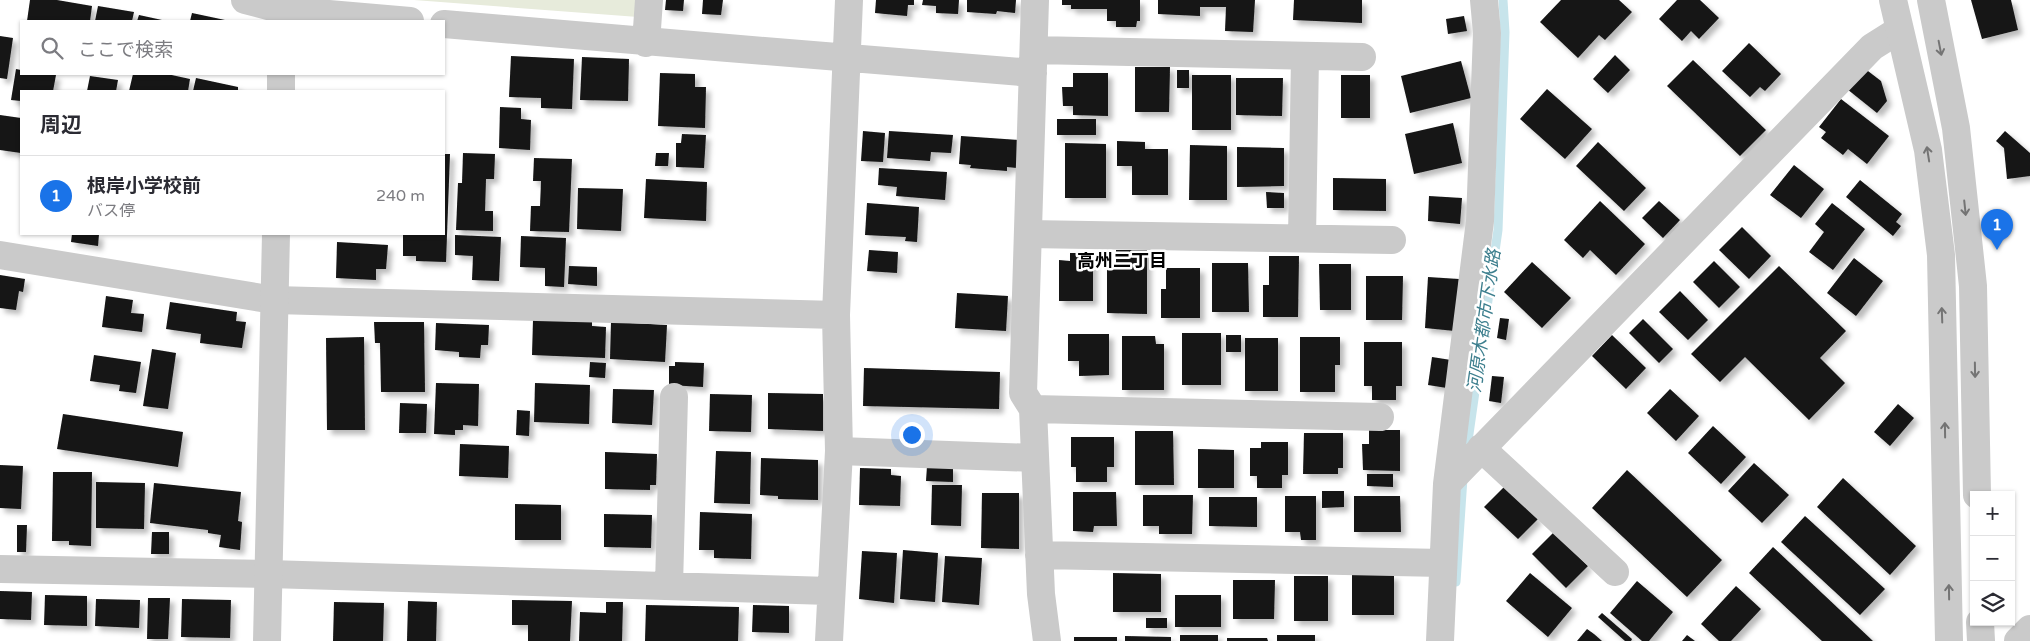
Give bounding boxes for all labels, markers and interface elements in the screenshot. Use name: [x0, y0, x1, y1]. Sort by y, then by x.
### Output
search box: [20, 20, 445, 75]
icon: search: [38, 34, 66, 62]
text: ここで検索: [78, 39, 173, 61]
one-way arrow: [1936, 39, 1946, 55]
text: 周辺: [40, 113, 82, 138]
one-way arrow: [1923, 146, 1933, 162]
text: 根岸小学校前: [87, 175, 201, 197]
text: 1: [51, 186, 61, 206]
text: 240 m: [376, 186, 425, 206]
one-way arrow: [1960, 200, 1970, 216]
text: バス停: [87, 201, 135, 221]
pin: 1: [1981, 209, 2013, 250]
water label: 河原木都市下水路: [1463, 246, 1505, 394]
district label: 高州二丁目: [1077, 250, 1167, 272]
one-way arrow: [1938, 308, 1947, 324]
one-way arrow: [1970, 362, 1979, 378]
your location: [899, 422, 925, 448]
one-way arrow: [1941, 422, 1950, 438]
map controls: [1970, 491, 2015, 626]
button: +: [1970, 491, 2015, 536]
button: −: [1970, 536, 2015, 581]
button: layers: [1970, 581, 2015, 626]
one-way arrow: [1944, 585, 1953, 601]

